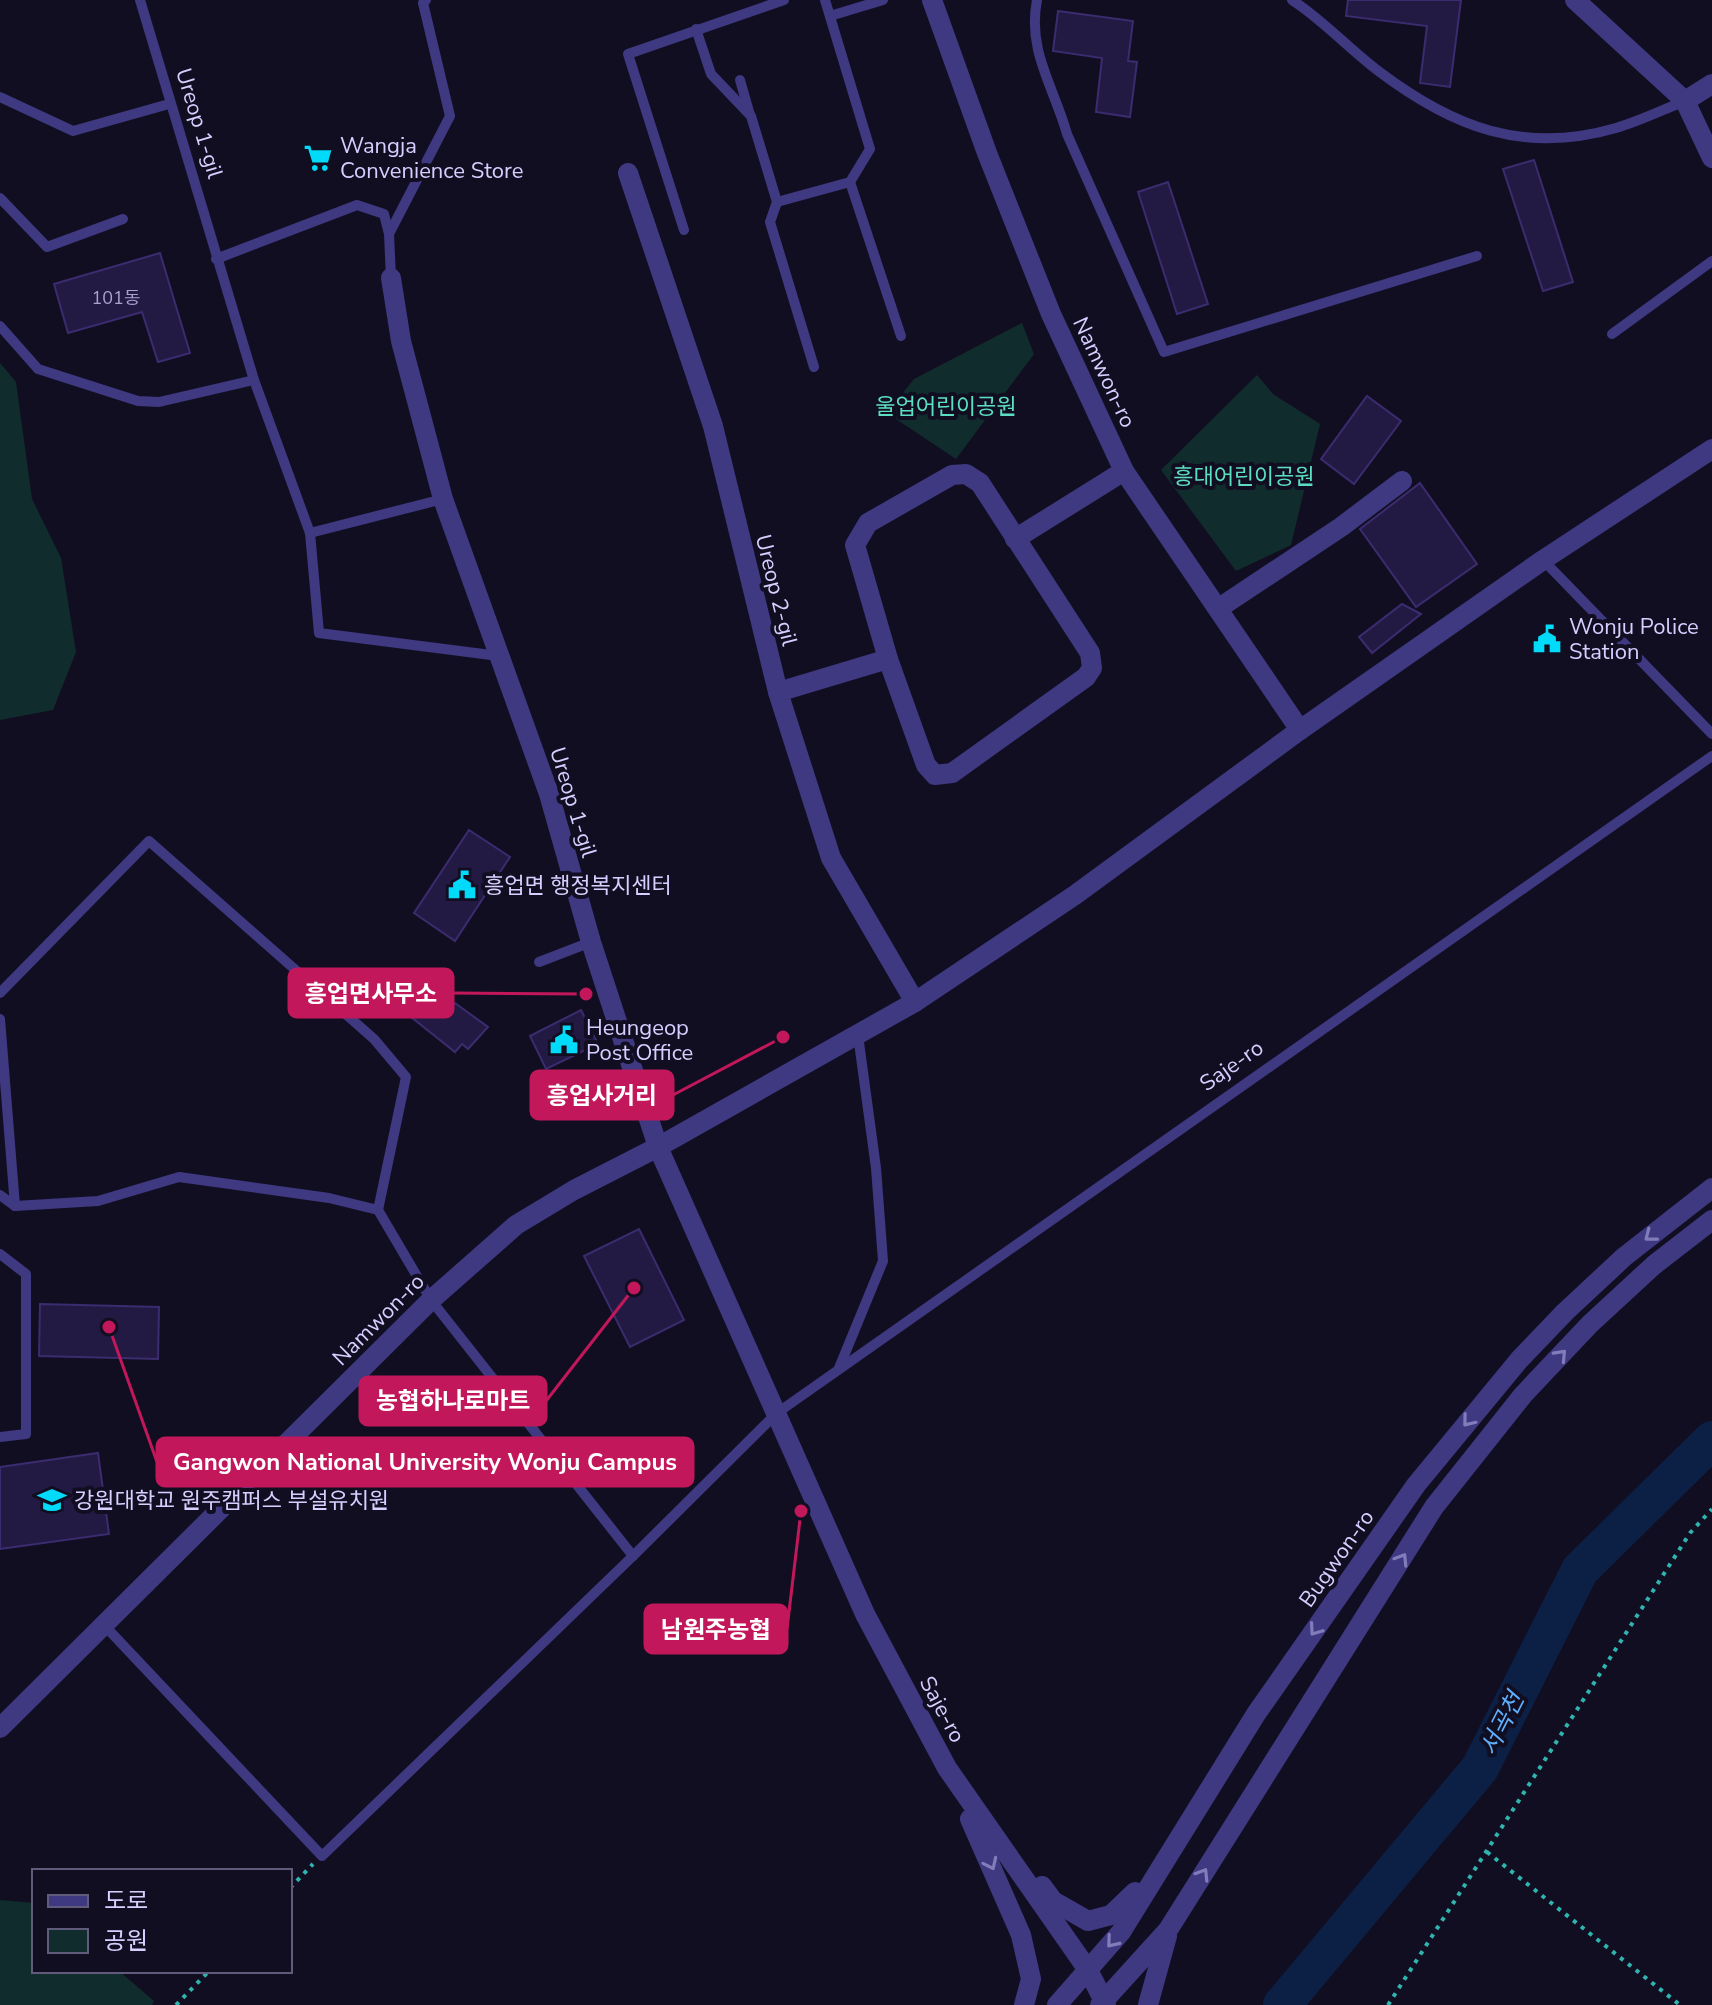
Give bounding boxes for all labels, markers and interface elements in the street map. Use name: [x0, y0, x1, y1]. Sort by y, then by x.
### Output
street label: Ureop 1-gil: [168, 65, 230, 182]
place label: Wangja Convenience Store: [340, 131, 523, 186]
supermarket icon: Wangja Convenience Store: [303, 143, 333, 173]
house number: 101동: [92, 286, 140, 310]
street label: Namwon-ro: [1065, 312, 1143, 433]
park label: 울업어린이공원: [875, 392, 1017, 422]
park label: 흥대어린이공원: [1173, 462, 1315, 492]
street label: Ureop 2-gil: [748, 532, 804, 649]
place label: Wonju Police Station: [1569, 612, 1699, 667]
public building icon: Wonju Police Station: [1532, 624, 1562, 654]
street label: Ureop 1-gil: [542, 744, 604, 861]
public building icon: 흥업면 행정복지센터: [447, 870, 477, 900]
place label: 흥업면 행정복지센터: [484, 871, 672, 901]
callout: 흥업면사무소: [289, 969, 453, 1017]
text: 흥업면사무소: [305, 978, 437, 1010]
place label: Heungeop Post Office: [586, 1013, 693, 1068]
public building icon: Heungeop Post Office: [549, 1025, 579, 1055]
street label: Saje-ro: [1194, 1033, 1270, 1099]
callout: 흥업사거리: [531, 1071, 673, 1119]
text: 흥업사거리: [547, 1080, 657, 1112]
one-way arrow: [1644, 1227, 1659, 1241]
street label: Namwon-ro: [326, 1267, 431, 1372]
one-way arrow: [1552, 1350, 1567, 1364]
callout: 농협하나로마트: [360, 1377, 546, 1425]
text: 농협하나로마트: [376, 1385, 530, 1417]
one-way arrow: [1464, 1412, 1478, 1427]
callout: Gangwon National University Wonju Campus: [157, 1438, 693, 1486]
text: Gangwon National University Wonju Campus: [173, 1446, 677, 1478]
school or university icon: 강원대학교 원주캠퍼스 부설유치원: [37, 1485, 67, 1515]
place label: 강원대학교 원주캠퍼스 부설유치원: [74, 1486, 389, 1516]
street label: Bugwon-ro: [1292, 1504, 1381, 1613]
one-way arrow: [1392, 1553, 1407, 1568]
callout: 남원주농협: [645, 1605, 787, 1653]
text: 남원주농협: [661, 1614, 771, 1646]
one-way arrow: [1310, 1622, 1325, 1636]
street label: Saje-ro: [912, 1671, 972, 1748]
water label: 서곡천: [1473, 1685, 1533, 1761]
one-way arrow: [981, 1856, 997, 1870]
one-way arrow: [1193, 1868, 1209, 1883]
legend: [32, 1869, 292, 1973]
text: 도로: [104, 1885, 148, 1917]
text: 공원: [104, 1925, 148, 1957]
one-way arrow: [1107, 1933, 1122, 1948]

